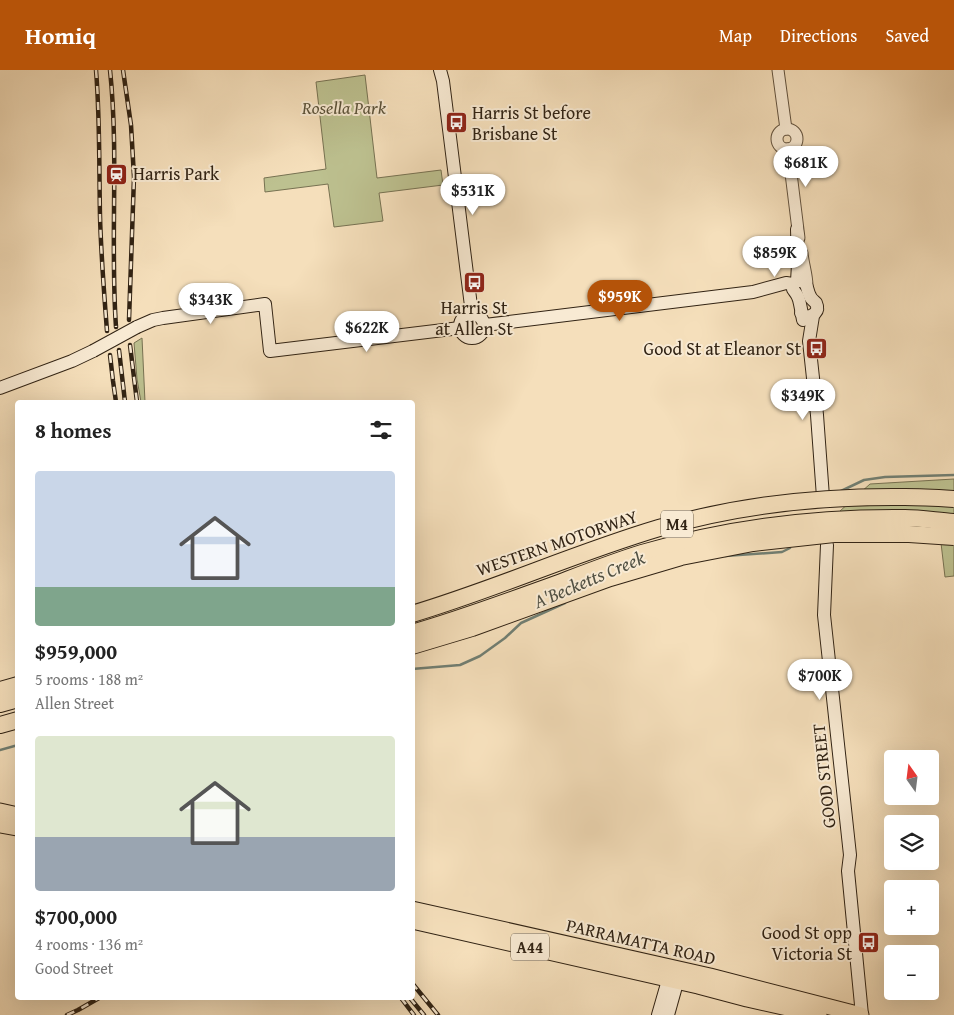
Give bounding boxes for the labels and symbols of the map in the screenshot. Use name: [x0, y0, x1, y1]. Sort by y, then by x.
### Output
park label: Rosella Park: [301, 94, 387, 121]
place label: Harris St before Brisbane St: [472, 99, 591, 147]
bus stop icon: Harris St before Brisbane St: [444, 111, 468, 135]
pin: $681K: [771, 146, 841, 188]
place label: Harris Park: [133, 160, 220, 187]
station icon: Harris Park: [105, 162, 129, 186]
pin: $531K: [438, 174, 508, 216]
pin: $859K: [740, 236, 810, 278]
bus stop icon: Harris St at Allen St: [462, 271, 486, 295]
pin: $959K: [585, 280, 655, 322]
pin: $343K: [176, 282, 246, 325]
place label: Harris St at Allen St: [435, 294, 513, 342]
pin: $622K: [332, 310, 402, 353]
place label: Good St at Eleanor St: [644, 335, 802, 362]
bus stop icon: Good St at Eleanor St: [805, 337, 829, 361]
pin: $349K: [768, 378, 838, 421]
street label: WESTERN MOTORWAY: [473, 502, 641, 583]
road number: M4: [661, 510, 693, 538]
water label: A'Becketts Creek: [528, 543, 649, 615]
pin: $700K: [785, 658, 855, 701]
street label: GOOD STREET: [805, 722, 842, 830]
north arrow: [884, 750, 939, 805]
street label: PARRAMATTA ROAD: [564, 911, 719, 972]
place label: Good St opp Victoria St: [762, 919, 853, 967]
bus stop icon: Good St opp Victoria St: [856, 931, 880, 955]
road number: A44: [511, 934, 549, 960]

